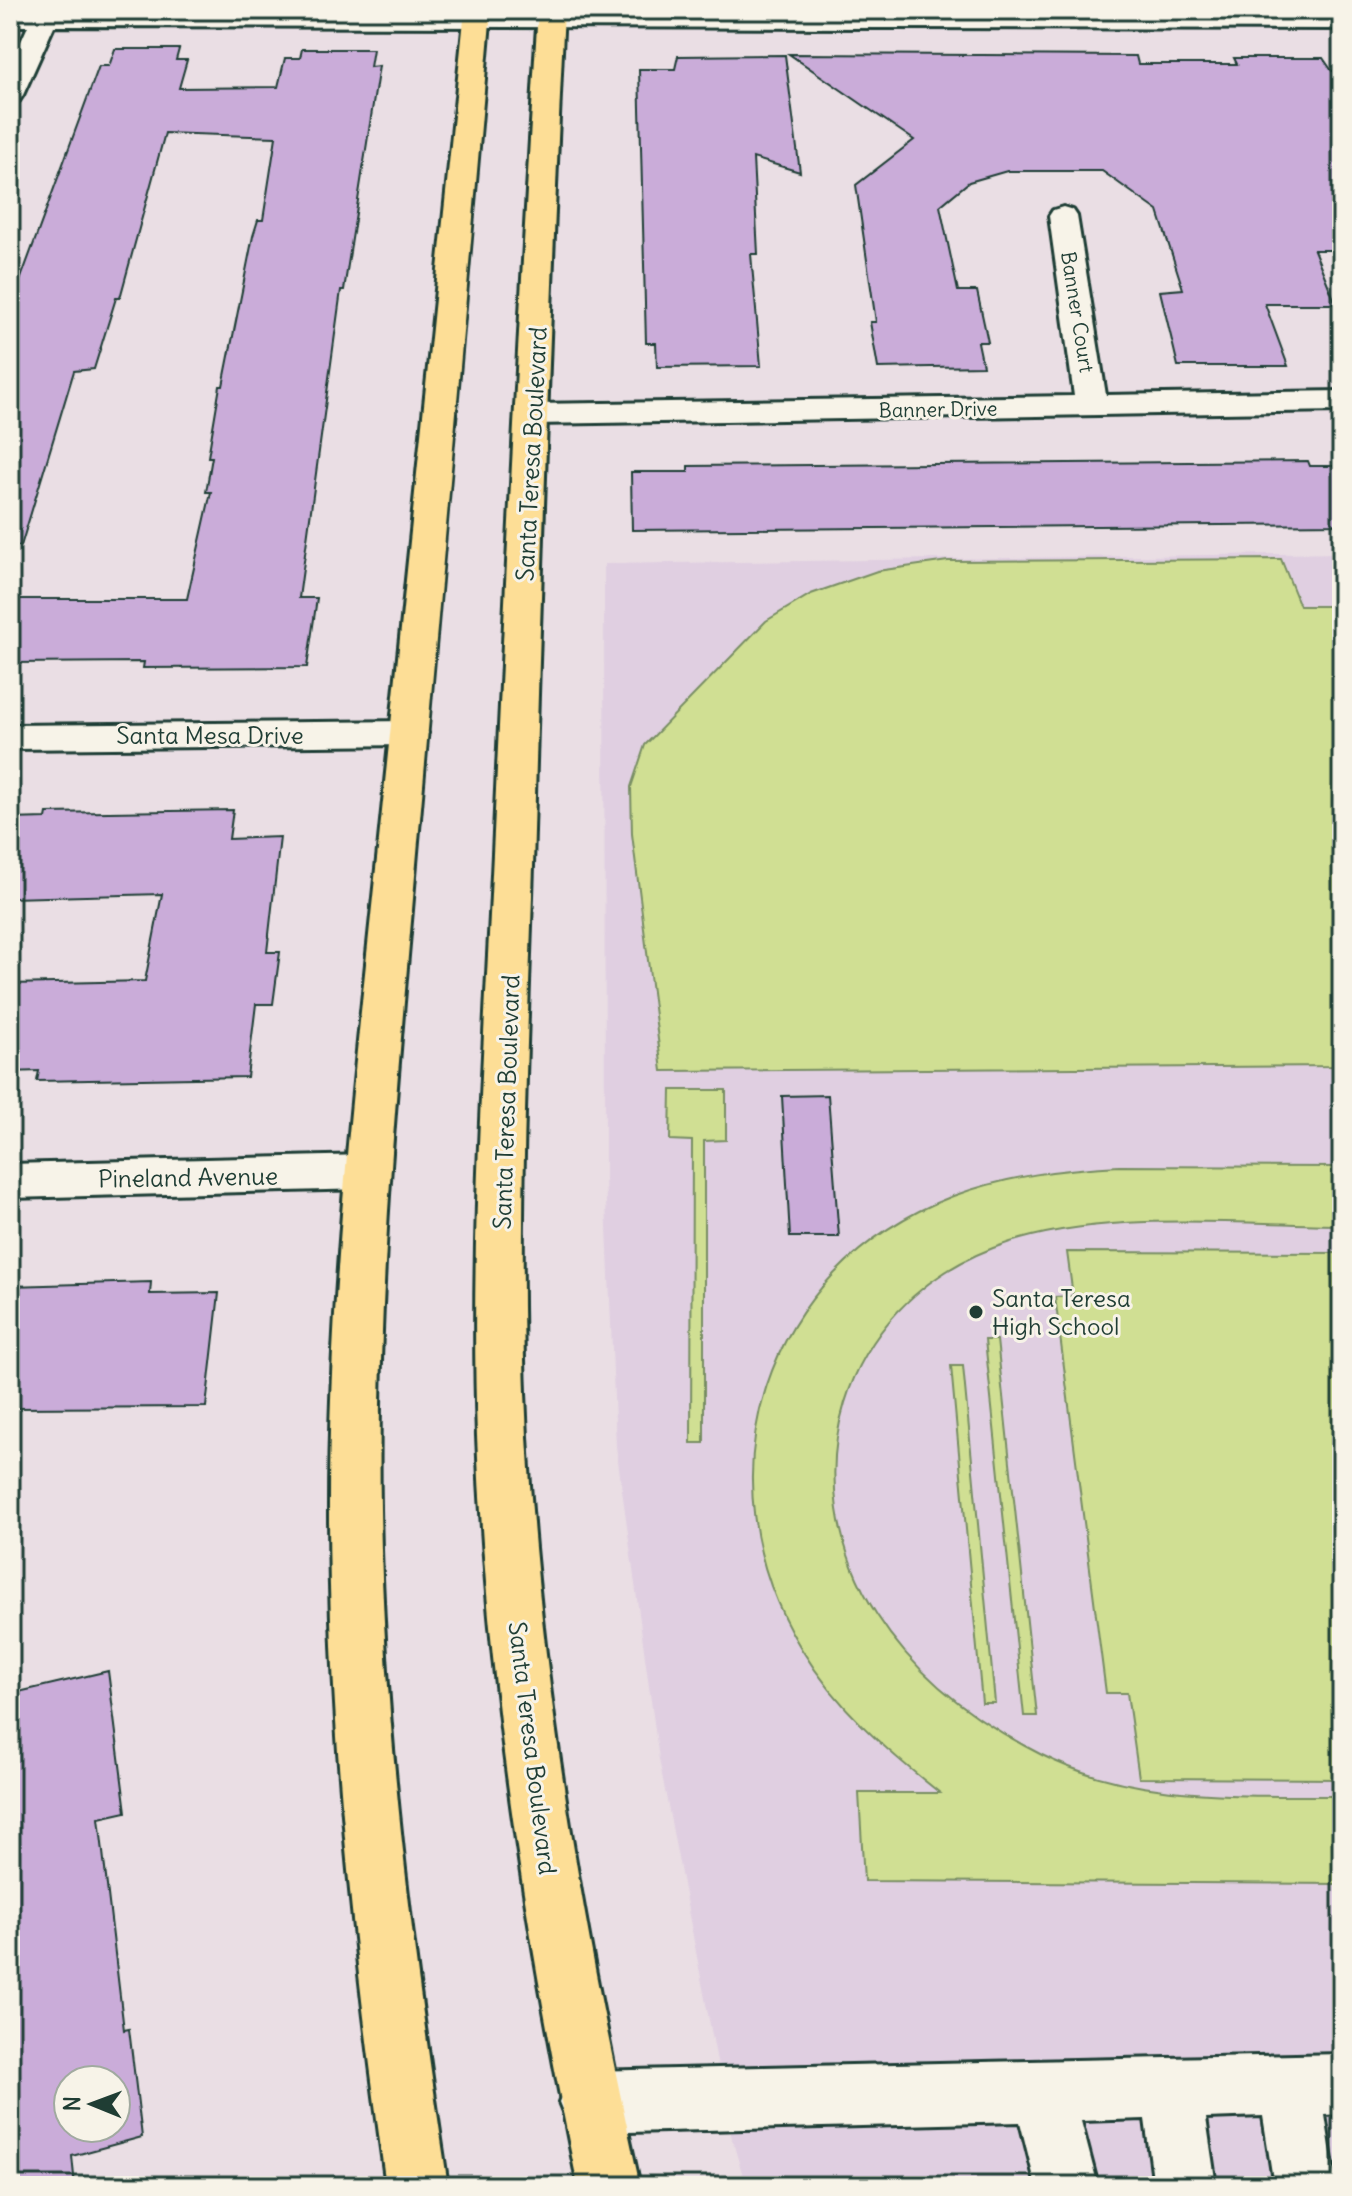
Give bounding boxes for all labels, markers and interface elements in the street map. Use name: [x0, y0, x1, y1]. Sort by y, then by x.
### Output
street label: Banner Court: [1056, 250, 1100, 375]
street label: Santa Teresa Boulevard: [509, 326, 553, 582]
street label: Banner Drive: [878, 395, 998, 423]
street label: Santa Mesa Drive: [116, 720, 304, 750]
street label: Santa Teresa Boulevard: [487, 974, 525, 1230]
street label: Pineland Avenue: [98, 1160, 278, 1194]
place label: Santa Teresa High School: [992, 1283, 1131, 1341]
marker: Santa Teresa High School: [967, 1303, 985, 1321]
street label: Santa Teresa Boulevard: [503, 1620, 563, 1876]
north arrow: [52, 2064, 132, 2144]
text: N: [58, 2096, 86, 2111]

